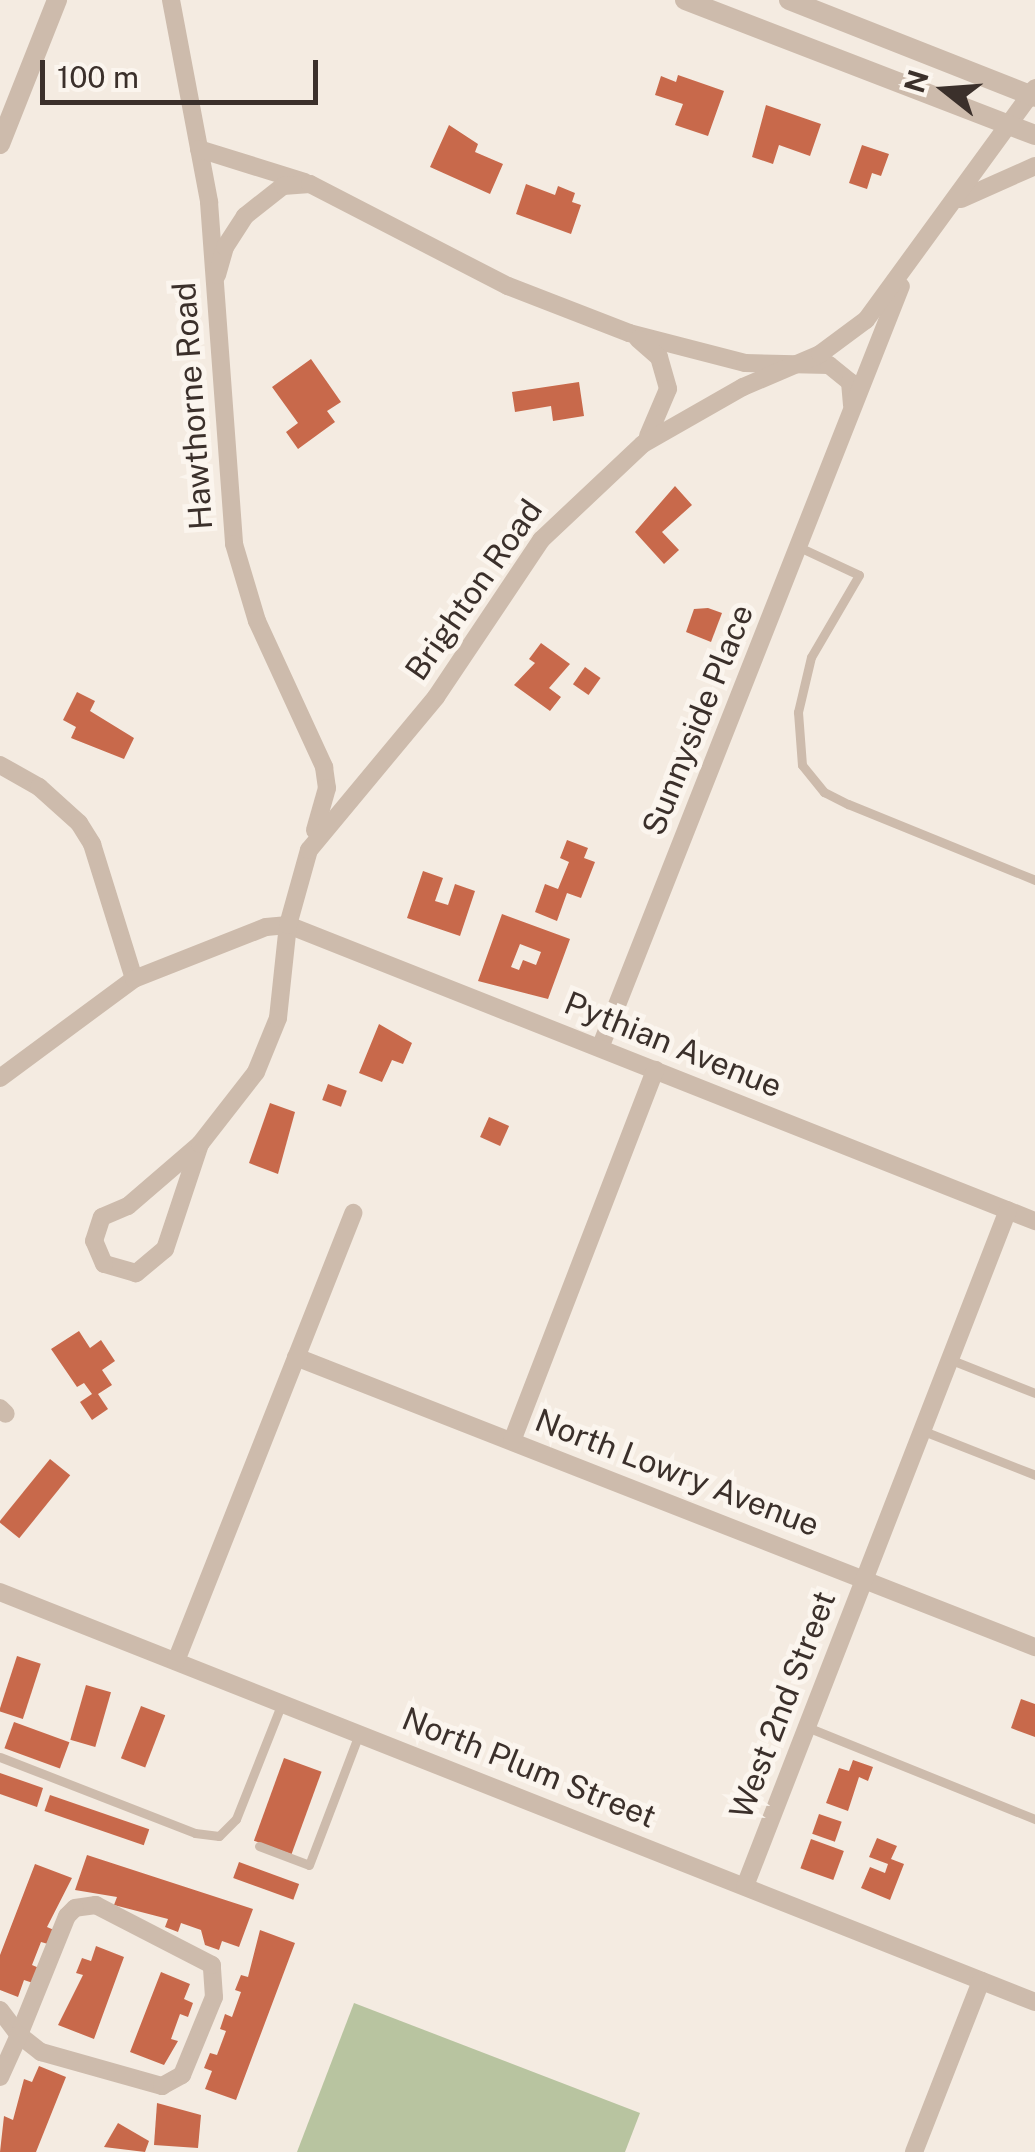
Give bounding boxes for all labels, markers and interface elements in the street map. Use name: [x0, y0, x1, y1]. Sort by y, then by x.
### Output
scale bar: [45, 40, 322, 102]
north arrow: [895, 40, 995, 140]
text: 100 m: [57, 59, 139, 95]
text: N: [897, 66, 935, 96]
street label: Hawthorne Road: [165, 281, 221, 531]
street label: Brighton Road: [398, 492, 550, 688]
street label: Sunnyside Place: [634, 599, 762, 841]
street label: Pythian Avenue: [559, 984, 787, 1106]
street label: North Lowry Avenue: [530, 1401, 824, 1545]
street label: West 2nd Street: [722, 1586, 844, 1824]
street label: North Plum Street: [397, 1700, 661, 1836]

